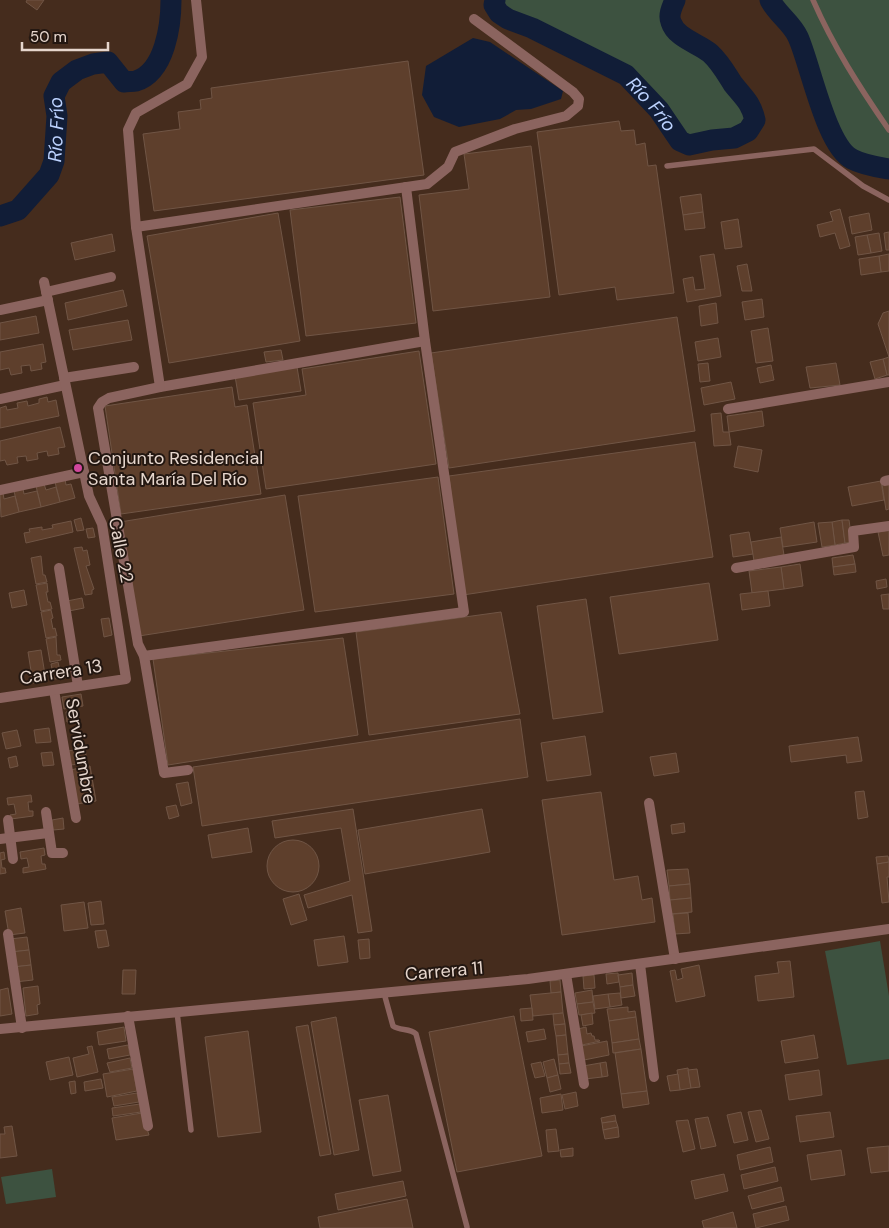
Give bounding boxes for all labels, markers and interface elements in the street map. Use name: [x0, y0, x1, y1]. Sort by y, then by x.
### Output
scale bar: [22, 20, 109, 52]
text: 50 m: [30, 27, 67, 47]
water label: Río Frío: [621, 71, 682, 136]
water label: Río Frío: [41, 96, 70, 163]
place label: Conjunto Residencial Santa María Del Río: [88, 446, 263, 491]
marker: Conjunto Residencial Santa María Del Río: [72, 462, 84, 474]
street label: Calle 22: [103, 515, 139, 585]
street label: Carrera 13: [18, 654, 104, 690]
street label: Servidumbre: [60, 696, 102, 806]
street label: Carrera 11: [404, 956, 484, 986]

